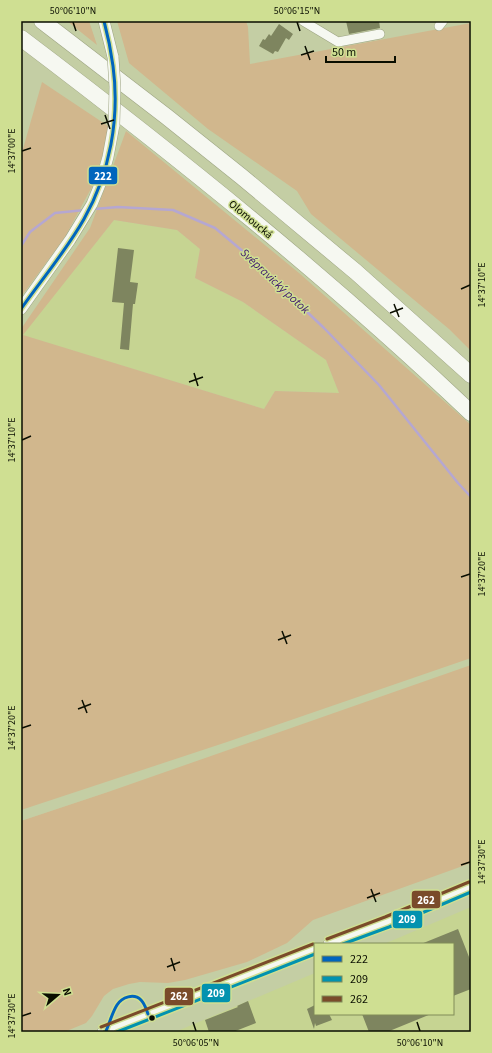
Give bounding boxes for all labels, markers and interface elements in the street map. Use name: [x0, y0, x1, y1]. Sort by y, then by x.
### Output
text: 50°06'10"N: [50, 4, 96, 18]
text: 50°06'15"N: [274, 4, 320, 18]
scale bar: [326, 38, 395, 64]
text: 50 m: [332, 44, 356, 61]
text: 14°37'00"E: [5, 128, 19, 174]
line badge: 222: [88, 166, 118, 185]
text: 222: [94, 169, 112, 184]
street label: Olomoucká: [226, 197, 276, 242]
water label: Svépravický potok: [236, 245, 313, 318]
text: 14°37'10"E: [475, 262, 489, 308]
text: 14°37'10"E: [5, 417, 19, 463]
text: 14°37'20"E: [475, 551, 489, 597]
text: 14°37'20"E: [5, 705, 19, 751]
text: 14°37'30"E: [475, 839, 489, 885]
line badge: 262: [411, 890, 441, 909]
text: 262: [417, 893, 435, 908]
line badge: 209: [392, 910, 423, 929]
text: 209: [398, 912, 416, 927]
legend: [314, 943, 454, 1015]
text: 222: [350, 951, 368, 968]
text: 209: [350, 971, 368, 988]
north arrow: [38, 975, 78, 1015]
line badge: 209: [201, 983, 231, 1003]
text: N: [59, 986, 75, 998]
text: 209: [207, 986, 225, 1001]
line badge: 262: [164, 987, 194, 1006]
text: 262: [170, 989, 188, 1004]
text: 262: [350, 991, 368, 1008]
text: 14°37'30"E: [5, 993, 19, 1039]
unlabelled marker: [147, 1013, 157, 1023]
text: 50°06'05"N: [173, 1036, 219, 1050]
text: 50°06'10"N: [397, 1036, 443, 1050]

